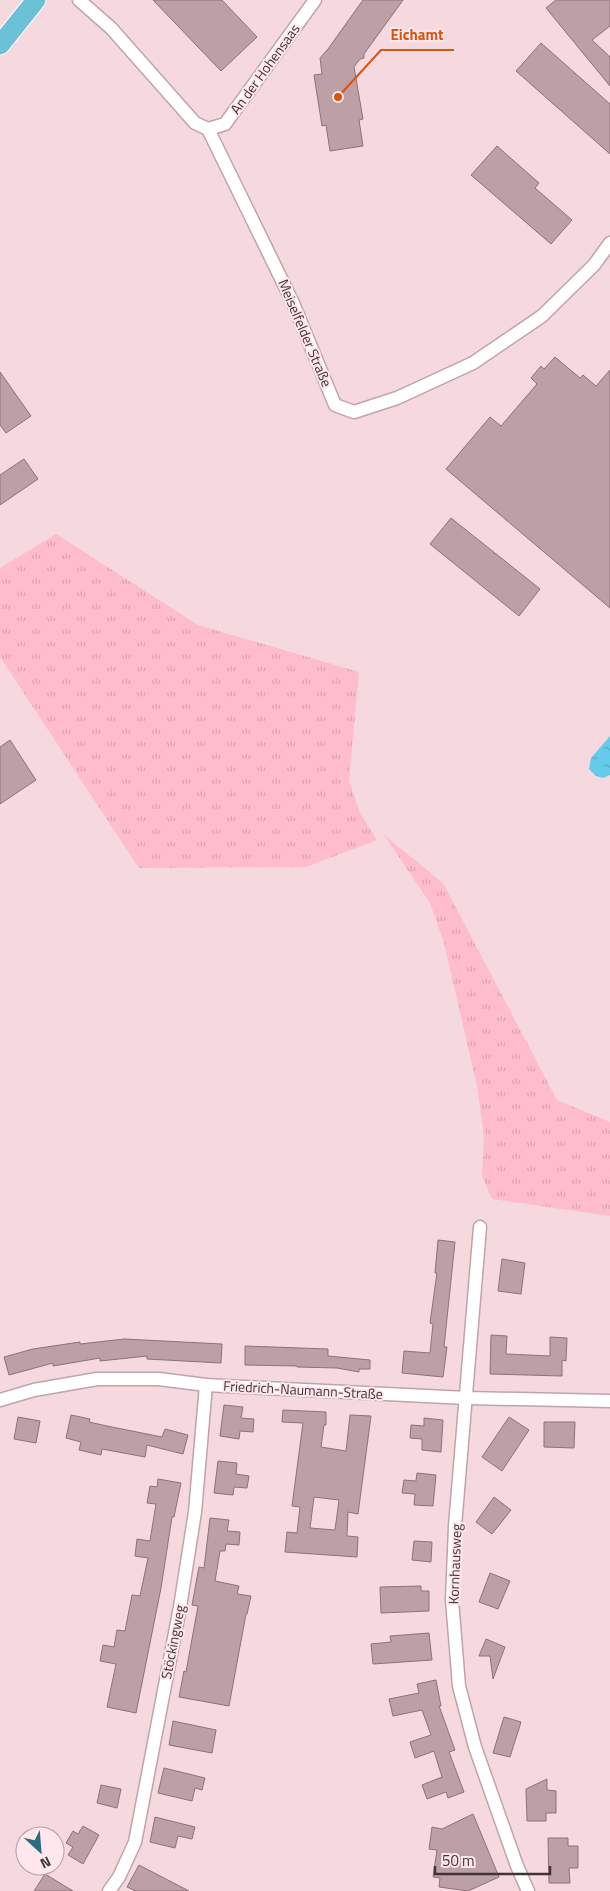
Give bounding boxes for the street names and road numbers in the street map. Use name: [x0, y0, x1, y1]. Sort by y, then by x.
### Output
street label: An der Hohensaas: [225, 19, 305, 118]
street label: Meiselfelder Straße: [273, 276, 338, 390]
street label: Friedrich-Naumann-Straße: [223, 1375, 383, 1404]
street label: Kornhausweg: [443, 1523, 466, 1605]
street label: Stöckingweg: [155, 1603, 190, 1681]

